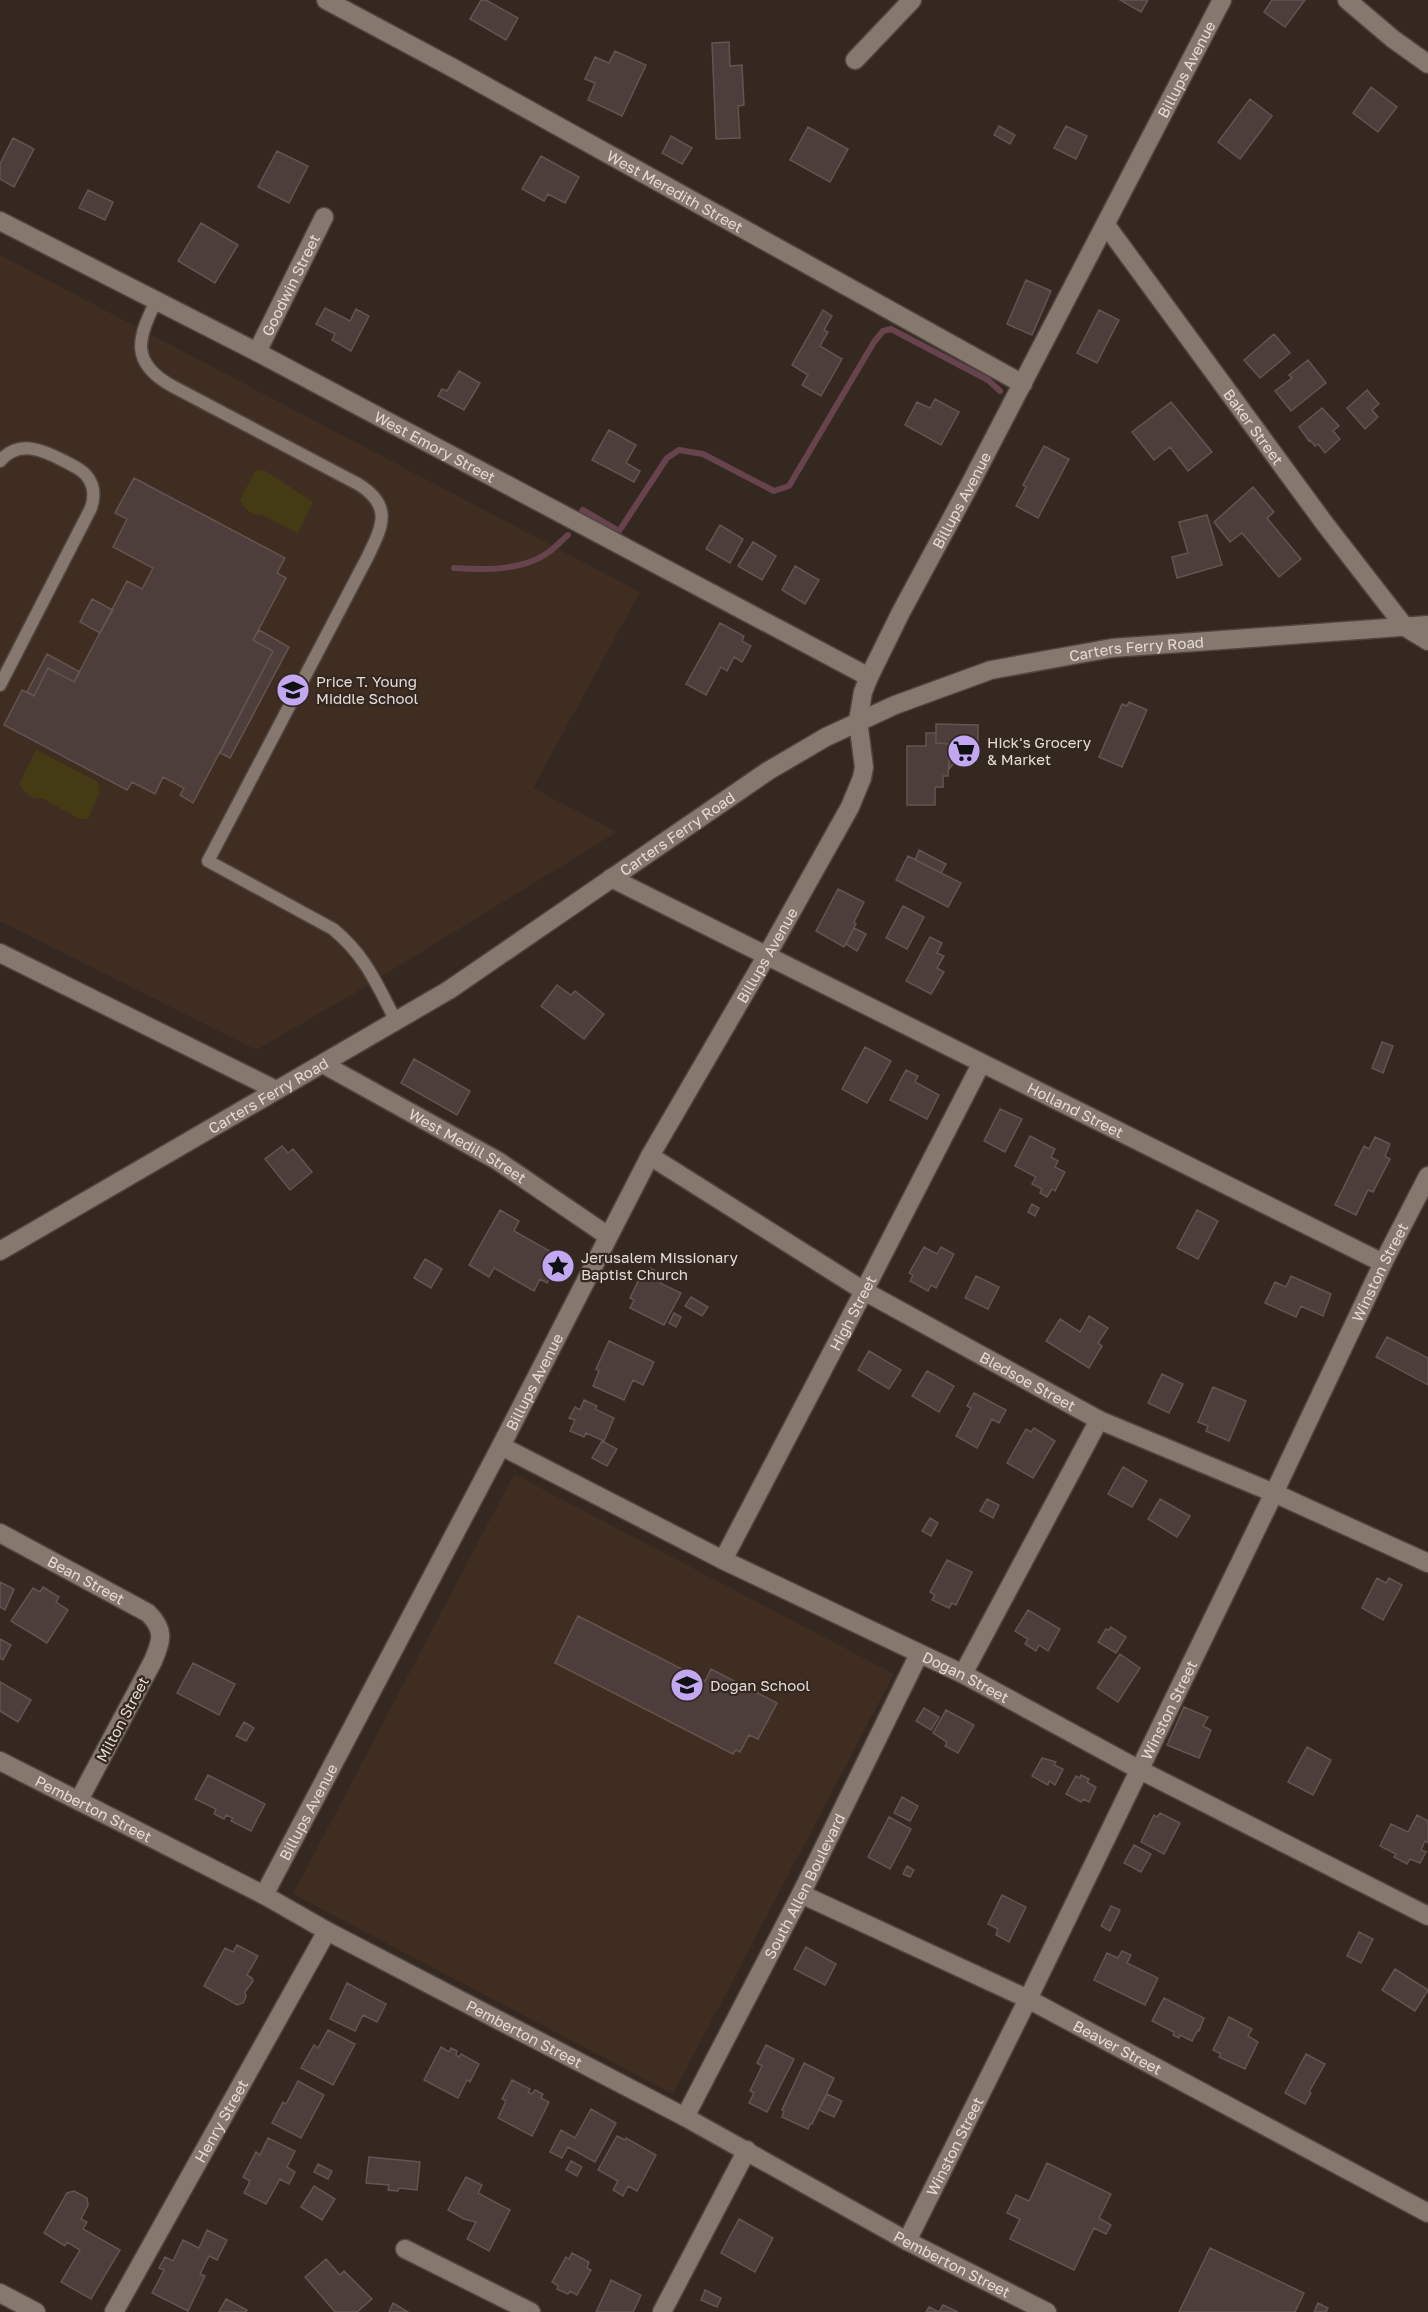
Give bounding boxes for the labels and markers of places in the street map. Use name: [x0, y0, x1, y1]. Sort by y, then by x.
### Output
school or university icon: Price T. Young Middle School: [275, 672, 311, 708]
place label: Price T. Young Middle School: [316, 672, 418, 707]
supermarket icon: Hick's Grocery & Market: [946, 733, 982, 769]
place label: Hick's Grocery & Market: [987, 733, 1092, 768]
place icon: Jerusalem Missionary Baptist Church: [540, 1248, 576, 1284]
place label: Jerusalem Missionary Baptist Church: [581, 1248, 739, 1283]
school or university icon: Dogan School: [669, 1667, 705, 1703]
place label: Dogan School: [710, 1676, 810, 1694]

